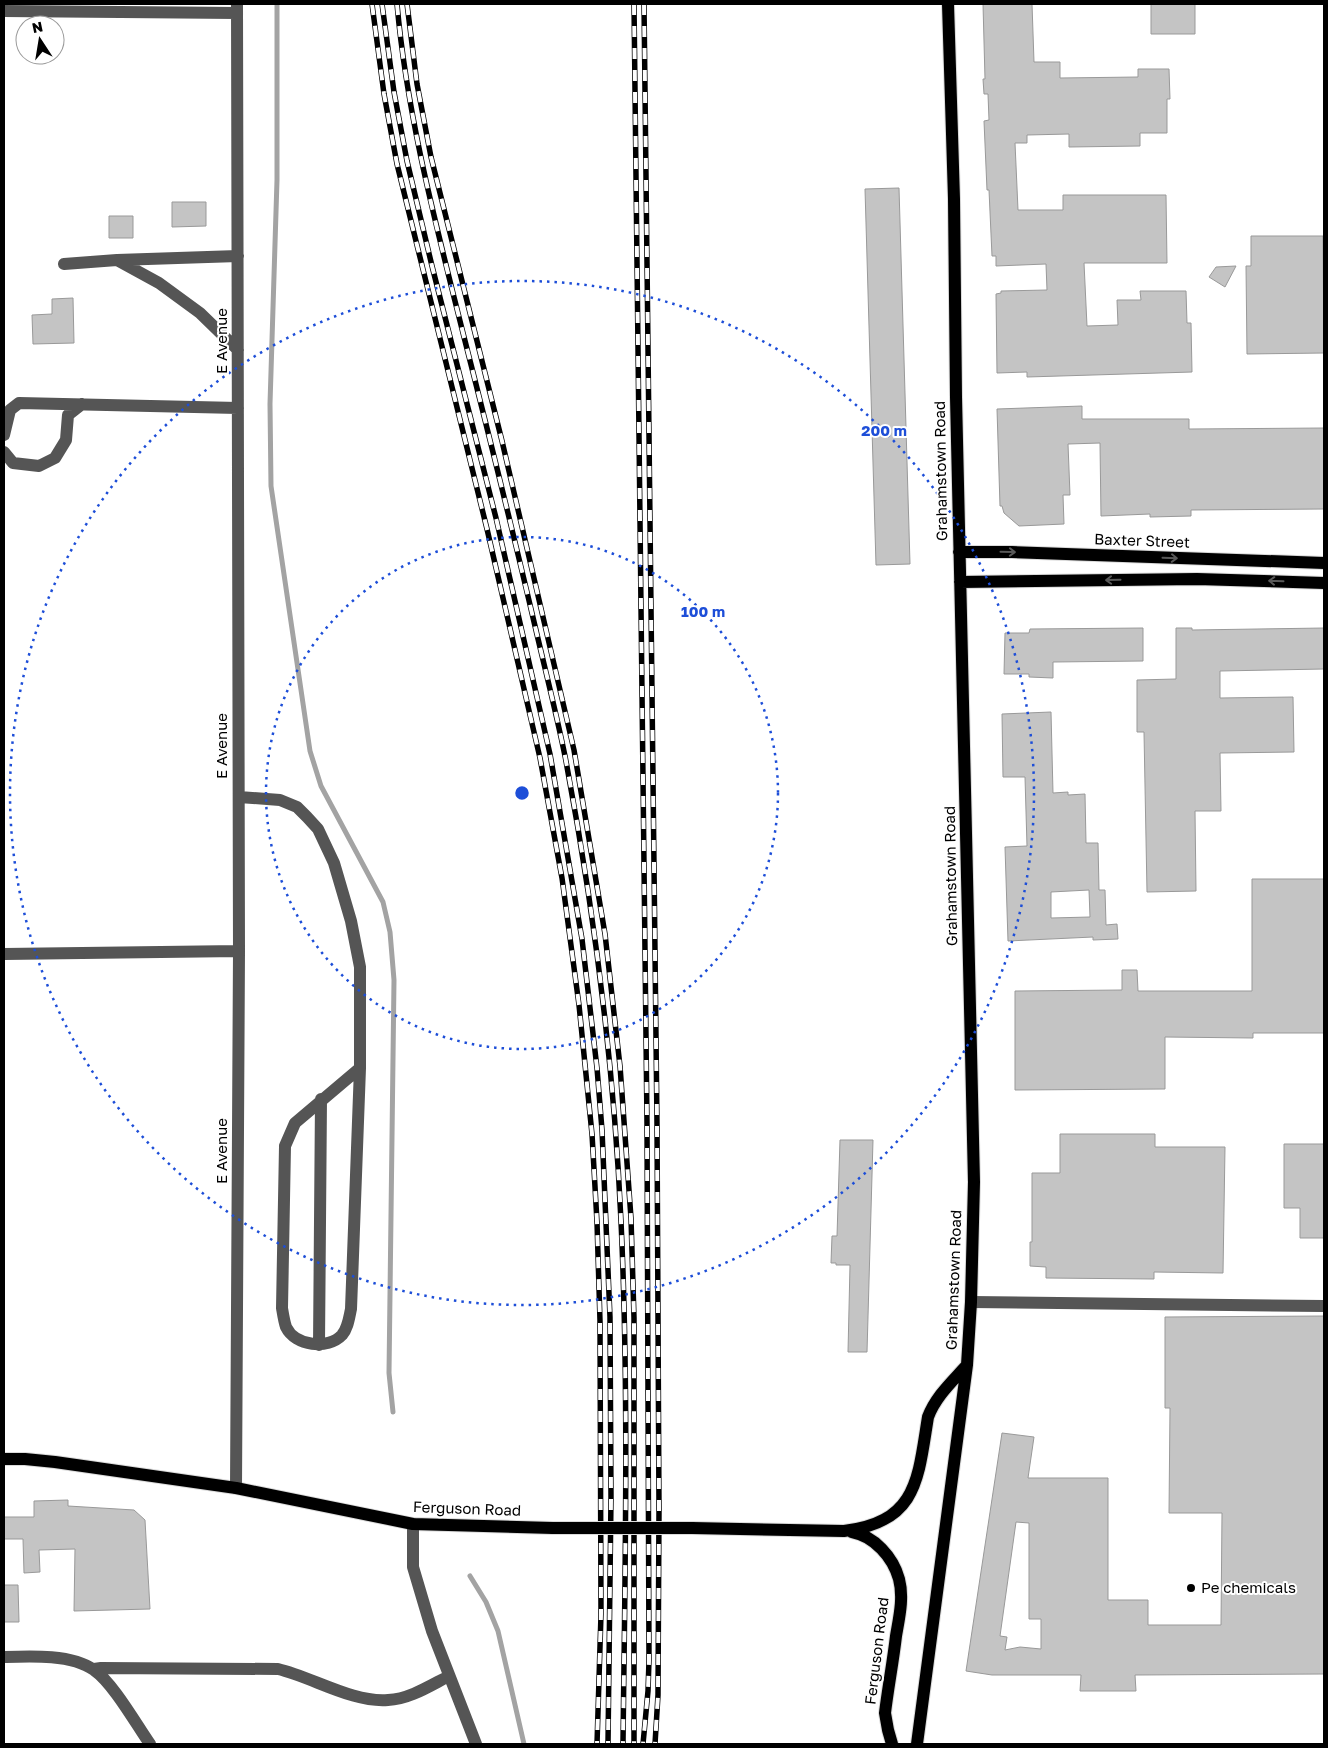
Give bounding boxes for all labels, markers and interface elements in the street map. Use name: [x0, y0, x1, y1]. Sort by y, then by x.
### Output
north arrow: [15, 15, 65, 65]
text: N: [30, 17, 44, 36]
street label: E Avenue: [212, 308, 230, 374]
street label: Grahamstown Road: [930, 401, 950, 541]
text: 200 m: [861, 421, 907, 439]
street label: Baxter Street: [1094, 529, 1190, 551]
one-way arrow: [1000, 547, 1016, 557]
one-way arrow: [1162, 553, 1178, 563]
one-way arrow: [1106, 575, 1122, 585]
one-way arrow: [1268, 577, 1284, 586]
text: 100 m: [681, 602, 725, 620]
street label: E Avenue: [212, 713, 230, 779]
centre of rings: [513, 784, 531, 802]
street label: Grahamstown Road: [940, 806, 960, 946]
street label: E Avenue: [212, 1118, 230, 1184]
street label: Grahamstown Road: [942, 1209, 964, 1350]
street label: Ferguson Road: [413, 1497, 521, 1519]
place label: Pe chemicals: [1201, 1578, 1296, 1596]
marker: Pe chemicals: [1185, 1582, 1197, 1594]
street label: Ferguson Road: [860, 1596, 892, 1706]

